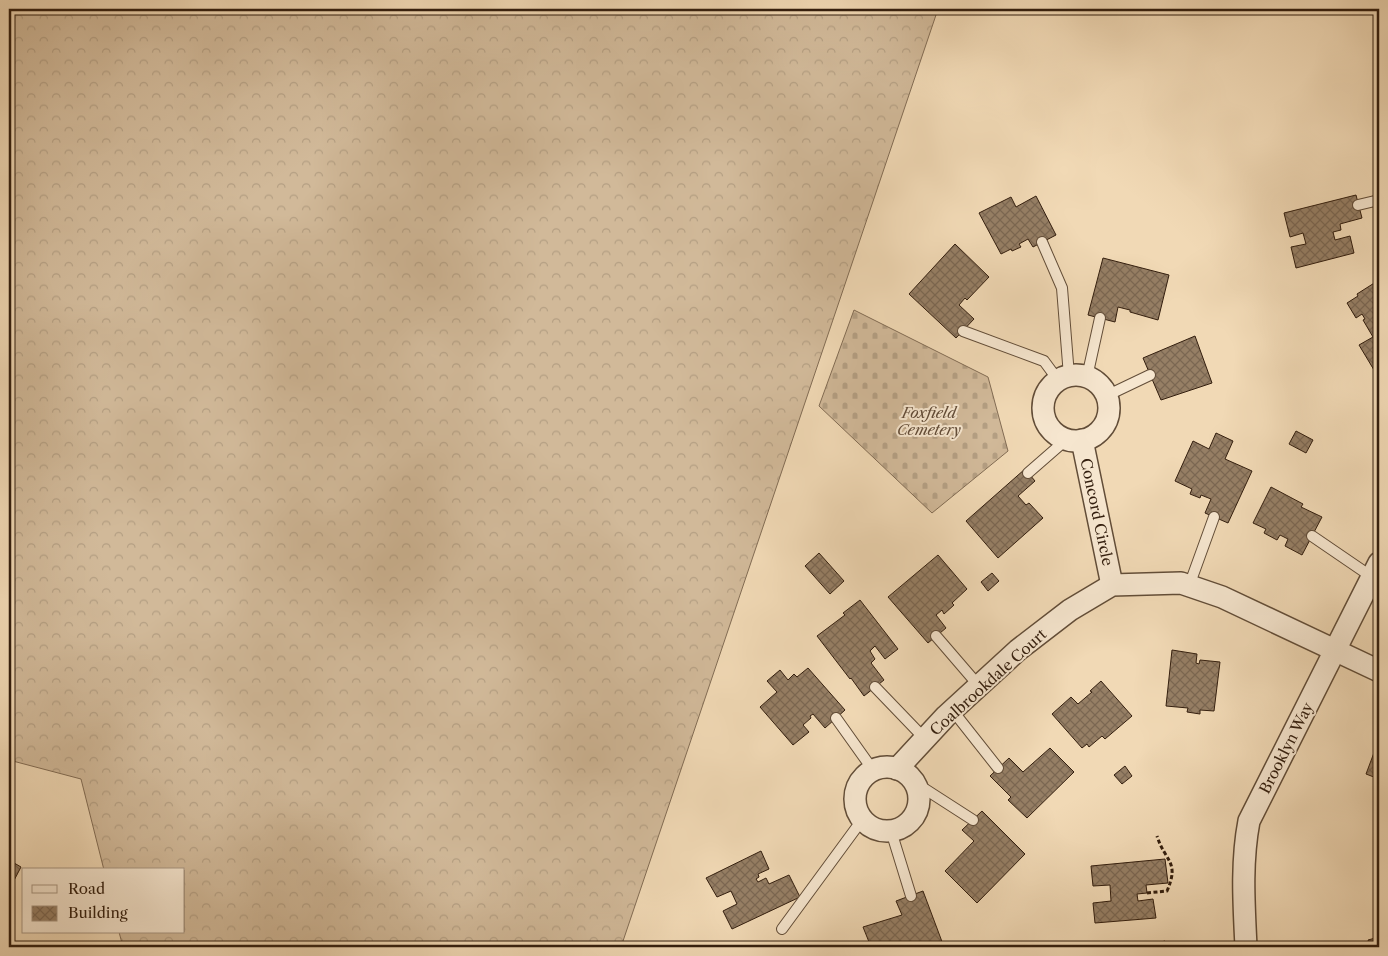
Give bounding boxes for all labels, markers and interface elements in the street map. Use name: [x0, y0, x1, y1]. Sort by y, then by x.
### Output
park label: Foxfield Cemetery: [897, 403, 962, 439]
street label: Concord Circle: [1076, 456, 1118, 568]
street label: Coalbrookdale Court: [926, 624, 1051, 739]
street label: Brooklyn Way: [1255, 699, 1317, 797]
legend: [22, 868, 185, 934]
text: Road: [68, 879, 105, 898]
text: Building: [68, 903, 128, 922]

